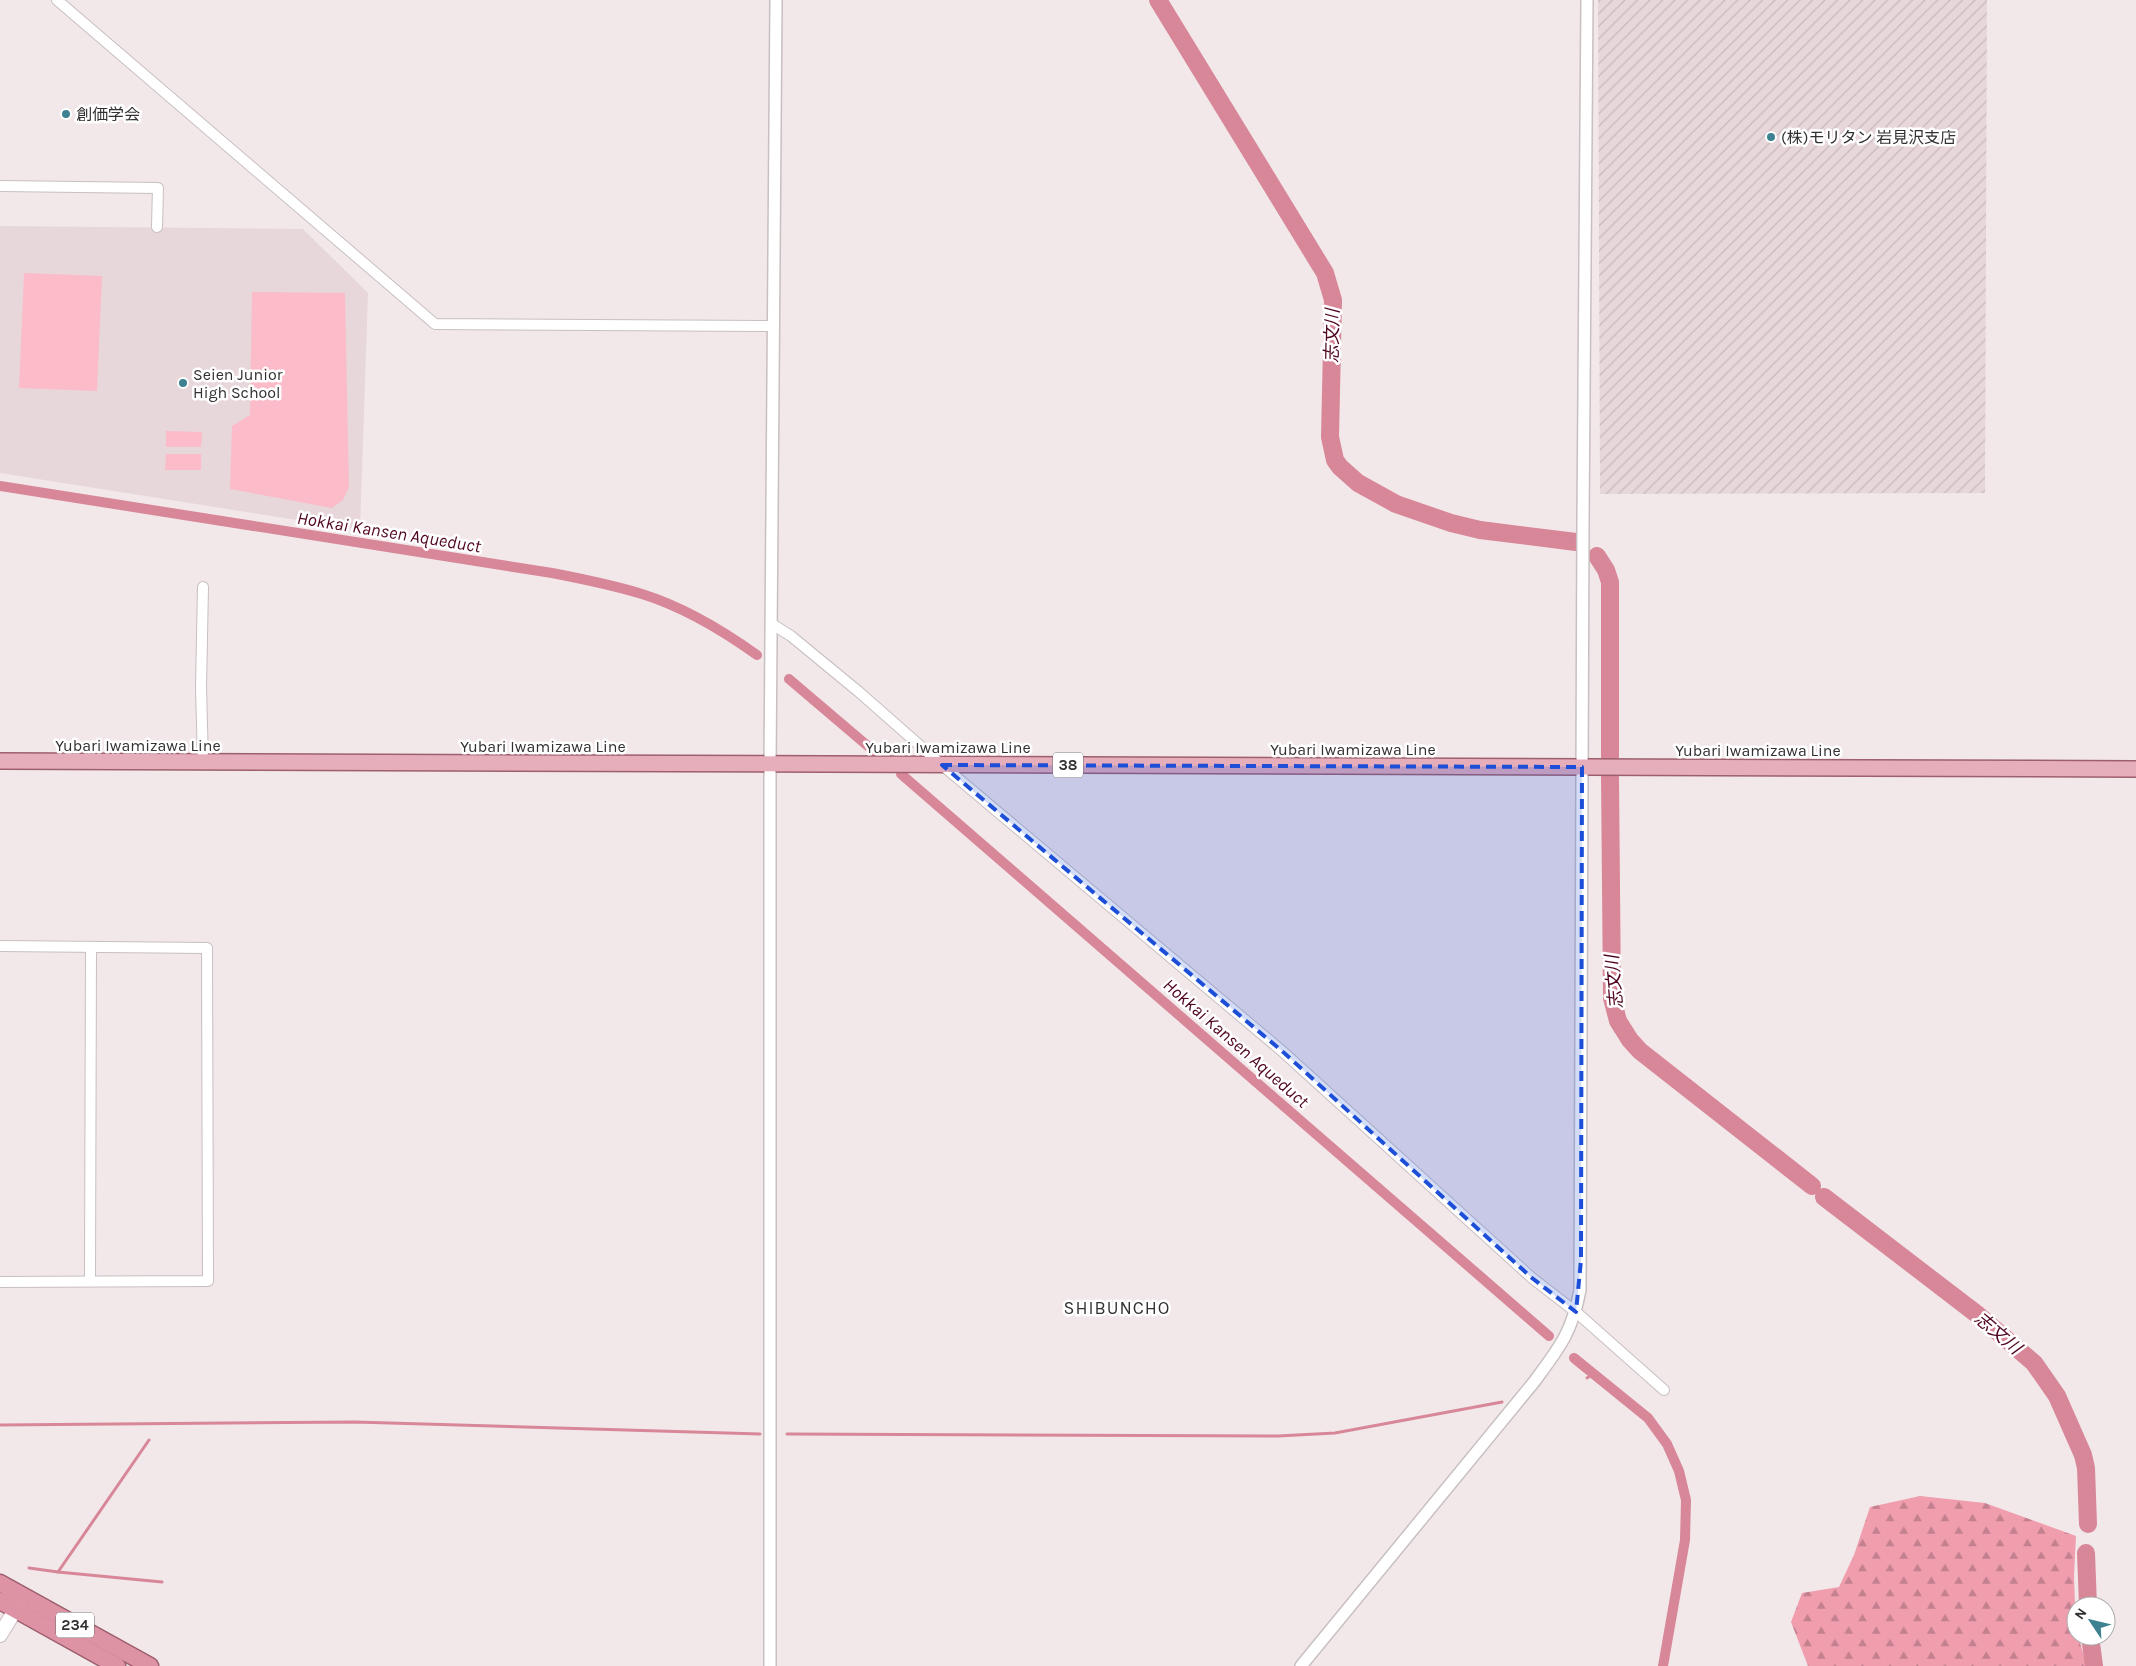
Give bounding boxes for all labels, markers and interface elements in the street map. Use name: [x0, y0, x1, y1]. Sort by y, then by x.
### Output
place label: 創価学会: [76, 105, 140, 124]
marker: 創価学会: [60, 108, 72, 120]
place label: (株)モリタン 岩見沢支店: [1781, 128, 1956, 147]
marker: (株)モリタン 岩見沢支店: [1765, 131, 1777, 143]
water label: 志文川: [1321, 307, 1344, 363]
place label: Seien Junior High School: [193, 365, 283, 402]
marker: Seien Junior High School: [177, 377, 189, 389]
water label: Hokkai Kansen Aqueduct: [296, 507, 483, 558]
street label: Yubari Iwamizawa Line: [55, 736, 221, 755]
street label: Yubari Iwamizawa Line: [460, 737, 626, 756]
street label: Yubari Iwamizawa Line: [865, 738, 1031, 757]
street label: Yubari Iwamizawa Line: [1270, 740, 1436, 759]
street label: Yubari Iwamizawa Line: [1675, 741, 1841, 760]
road number: 38: [1053, 752, 1083, 778]
water label: 志文川: [1601, 952, 1627, 1010]
water label: Hokkai Kansen Aqueduct: [1159, 974, 1314, 1113]
district label: SHIBUNCHO: [1064, 1297, 1170, 1319]
water label: 志文川: [1970, 1307, 2027, 1360]
north arrow: [2066, 1596, 2116, 1646]
text: N: [2071, 1605, 2091, 1623]
road number: 234: [56, 1612, 94, 1638]

